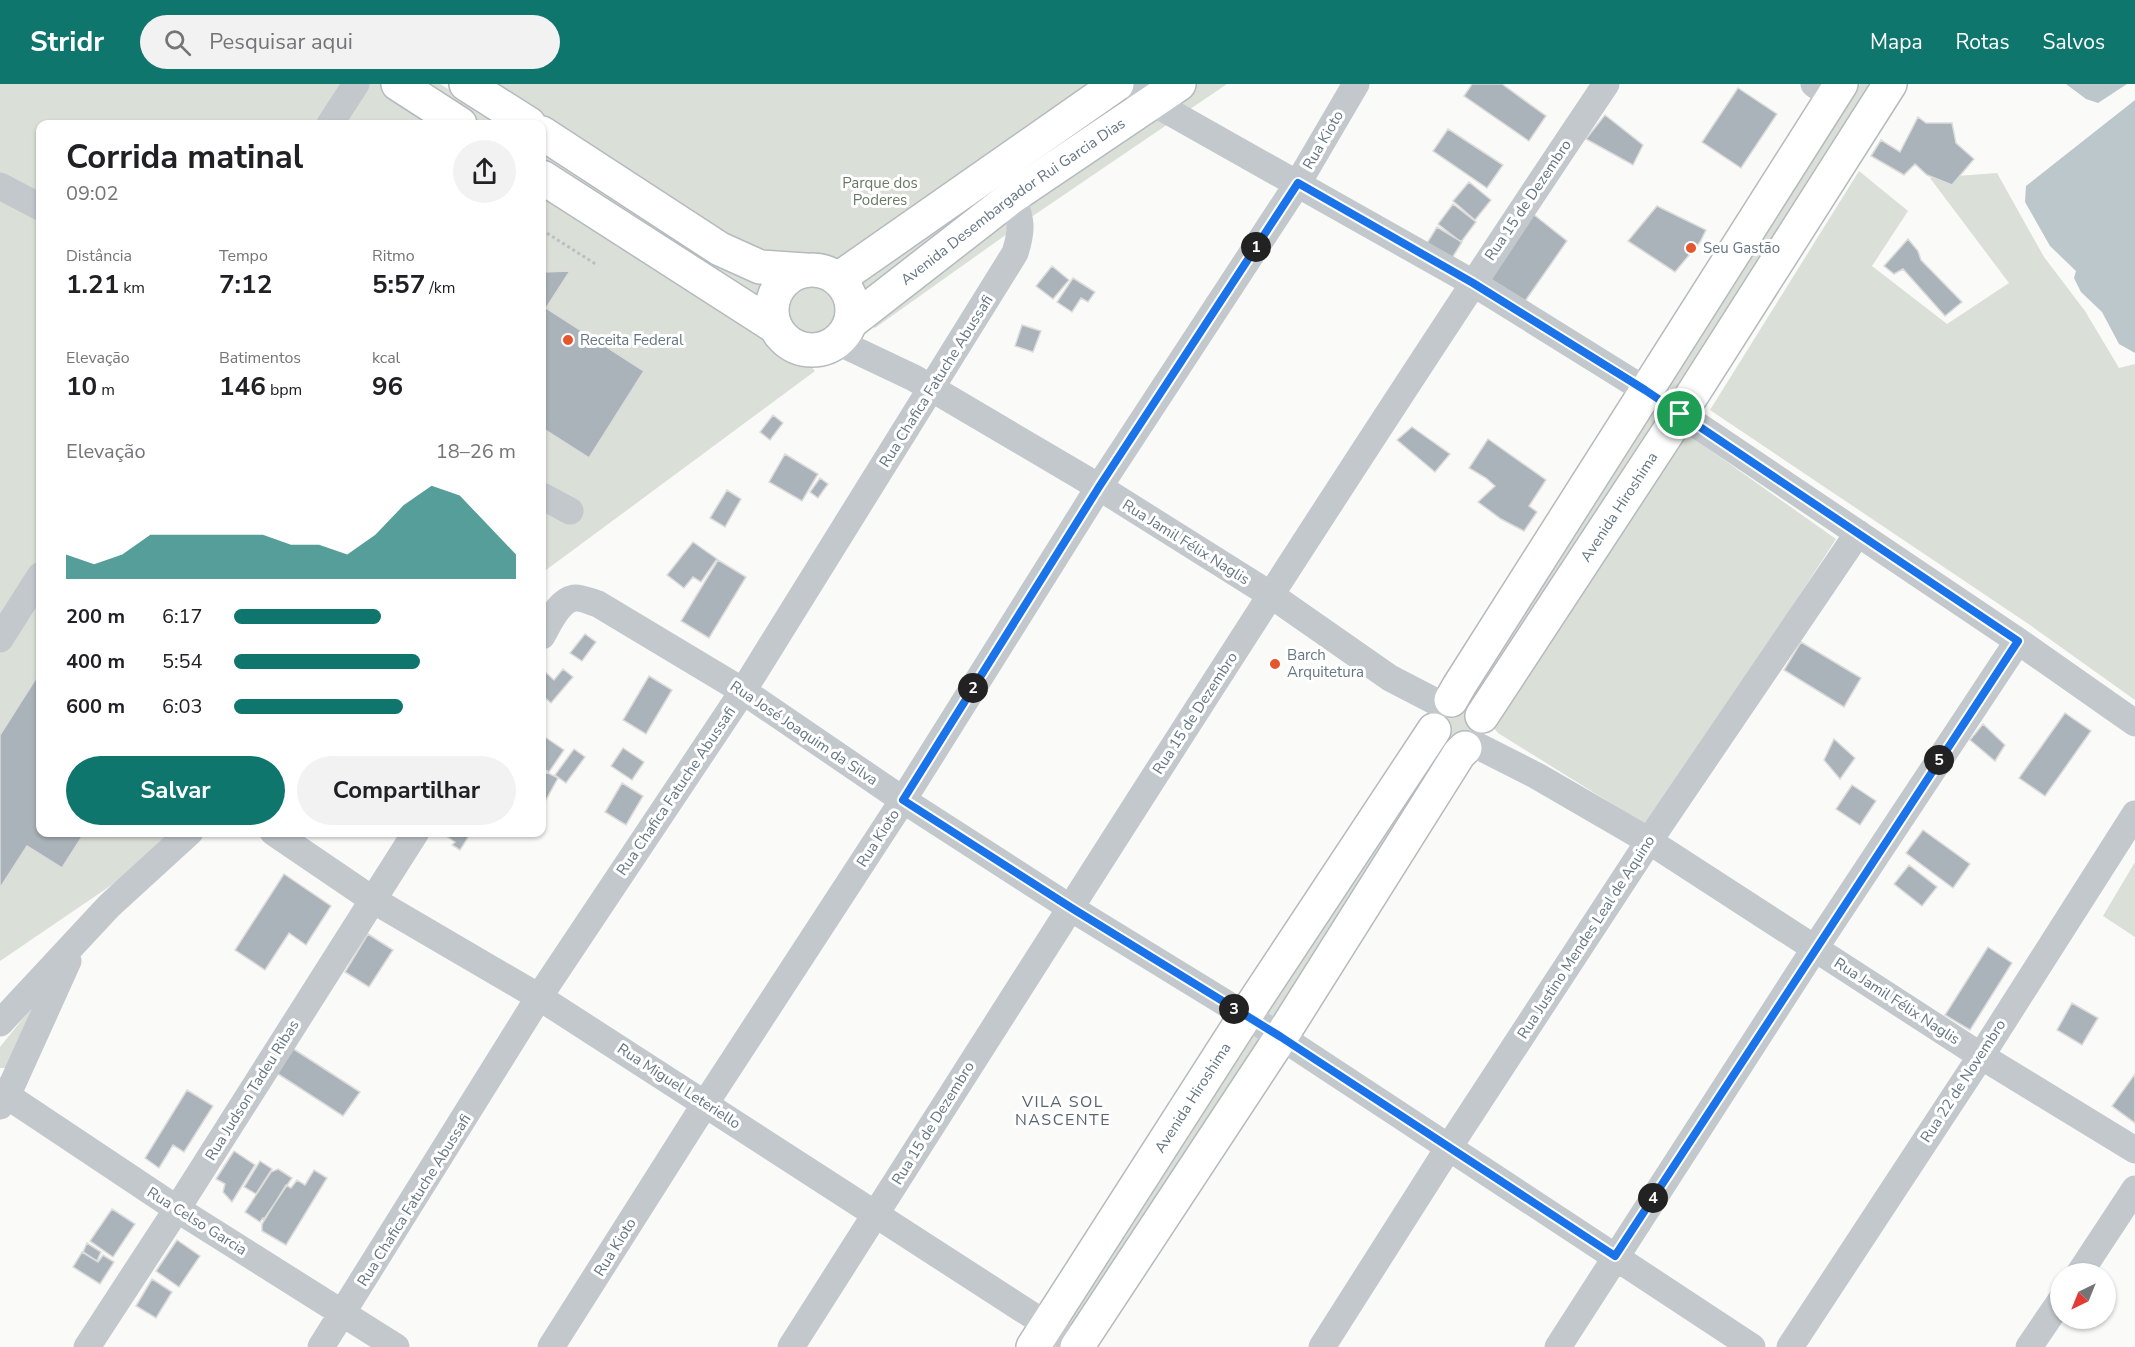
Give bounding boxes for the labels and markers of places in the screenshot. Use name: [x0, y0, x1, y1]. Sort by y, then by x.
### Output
pin: 1: [1241, 232, 1271, 262]
place label: Seu Gastão: [1703, 238, 1780, 258]
marker: Seu Gastão: [1684, 241, 1698, 255]
place label: Receita Federal: [580, 330, 684, 350]
marker: Receita Federal: [561, 333, 575, 347]
pin: [1654, 388, 1705, 439]
place label: Barch Arquitetura: [1287, 645, 1364, 682]
marker: Barch Arquitetura: [1268, 657, 1282, 671]
pin: 2: [958, 673, 988, 703]
pin: 5: [1924, 745, 1954, 775]
pin: 3: [1219, 994, 1249, 1024]
pin: 4: [1638, 1183, 1668, 1213]

